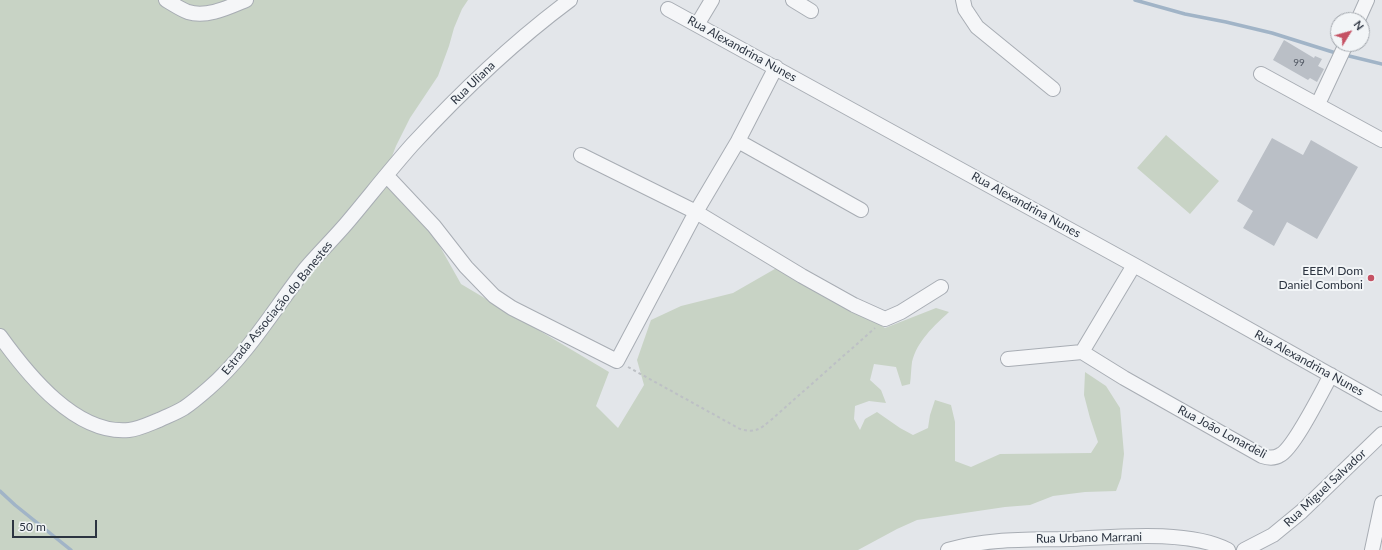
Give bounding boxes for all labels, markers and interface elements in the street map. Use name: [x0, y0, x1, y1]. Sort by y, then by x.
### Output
north arrow: [1330, 12, 1370, 52]
street label: Rua Alexandrina Nunes: [685, 13, 799, 85]
text: N: [1351, 18, 1367, 32]
house number: 99: [1293, 57, 1305, 69]
street label: Rua Uliana: [448, 58, 498, 108]
street label: Rua Alexandrina Nunes: [969, 169, 1083, 241]
street label: Estrada Associação do Banestes: [219, 238, 335, 378]
place label: EEEM Dom Daniel Comboni: [1279, 264, 1363, 292]
marker: EEEM Dom Daniel Comboni: [1366, 273, 1376, 283]
street label: Rua Alexandrina Nunes: [1252, 327, 1366, 399]
street label: Rua João Lonardeli: [1175, 403, 1269, 461]
street label: Rua Miguel Salvador: [1281, 446, 1369, 530]
scale bar: [14, 512, 99, 538]
text: 50 m: [19, 519, 46, 534]
street label: Rua Urbano Marrani: [1036, 530, 1142, 546]

